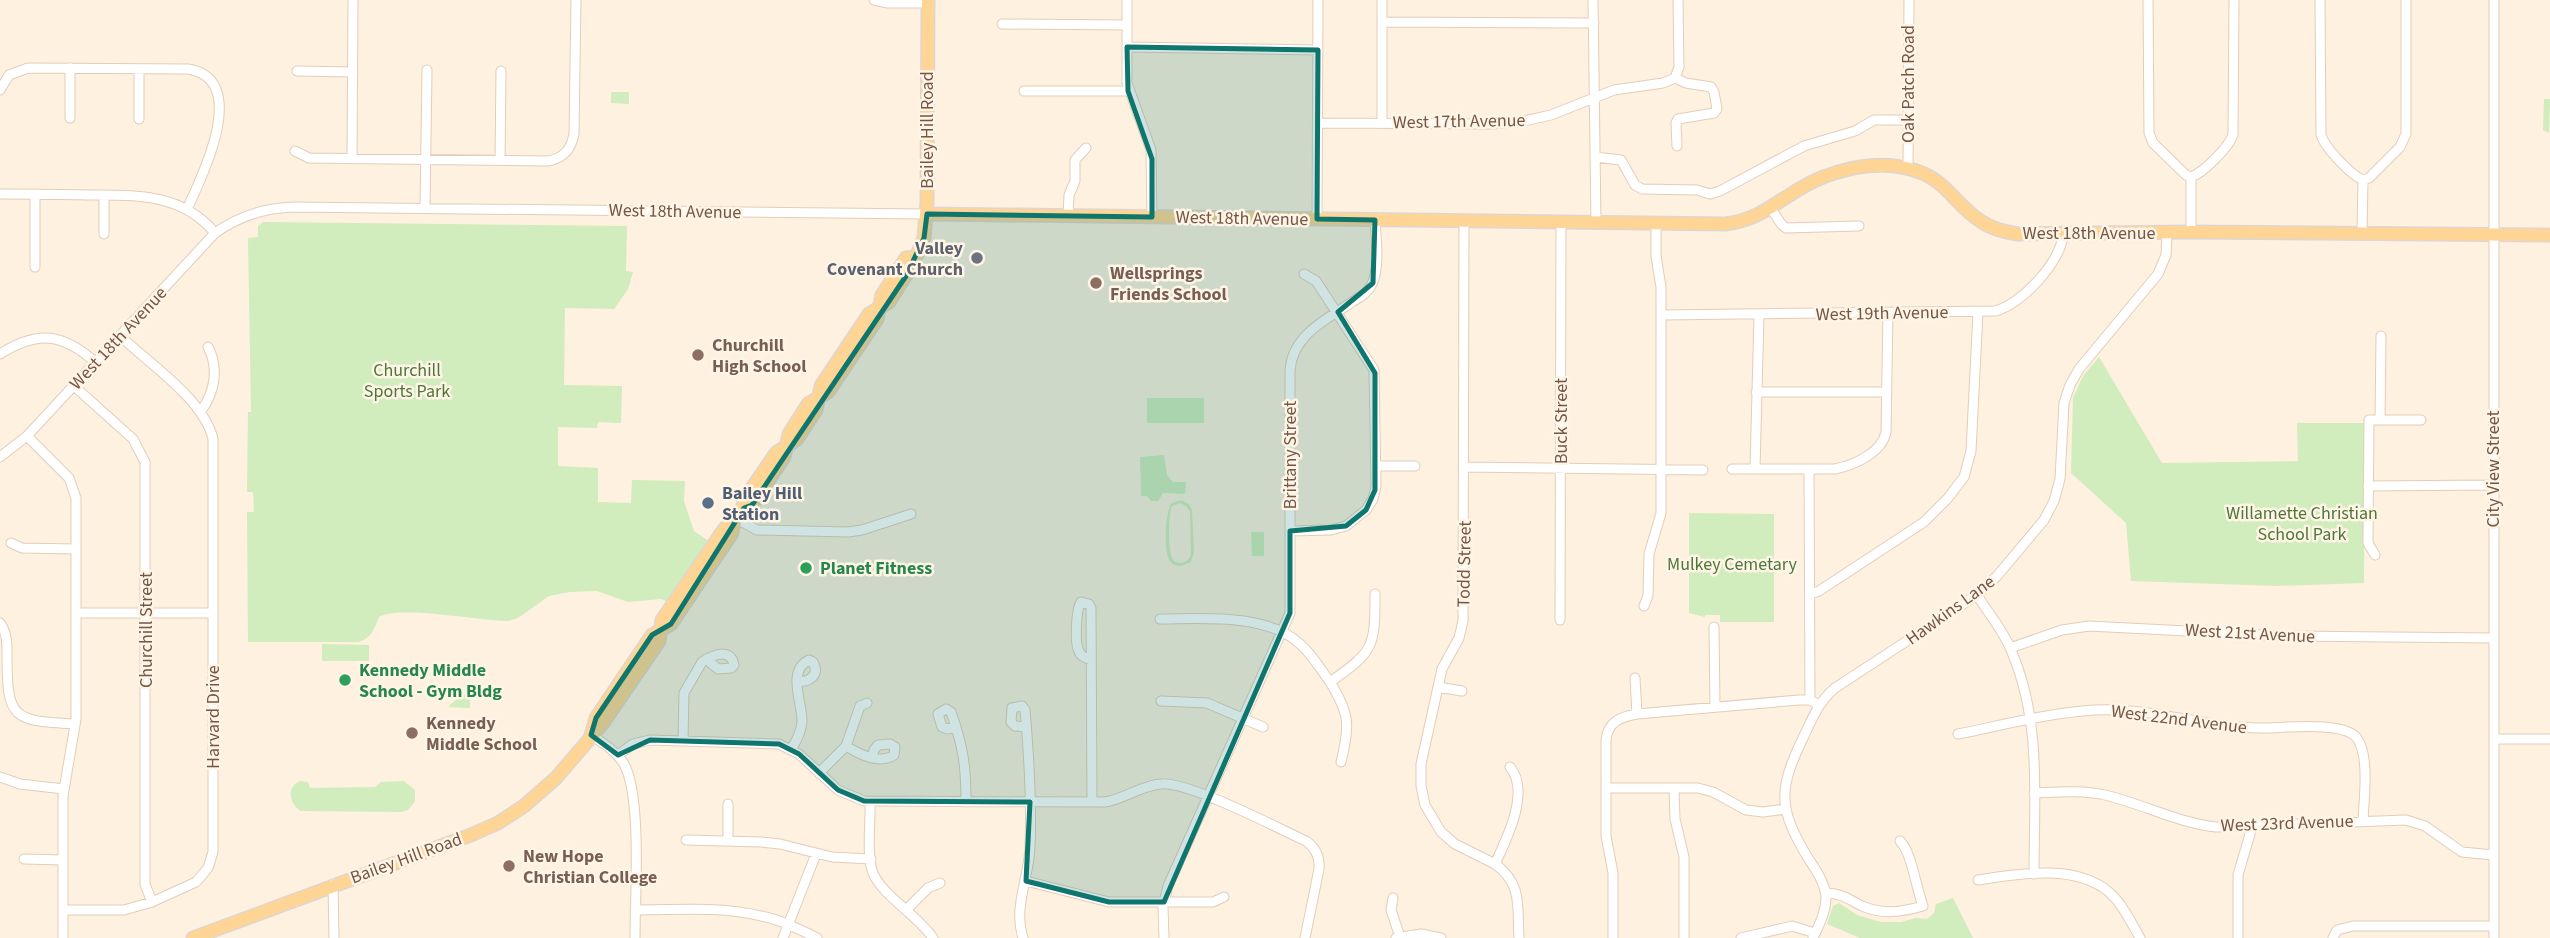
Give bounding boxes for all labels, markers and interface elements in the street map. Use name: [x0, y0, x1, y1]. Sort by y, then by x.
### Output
street label: Oak Patch Road: [1896, 25, 1921, 143]
street label: Bailey Hill Road: [915, 71, 940, 189]
street label: West 17th Avenue: [1392, 108, 1526, 135]
street label: West 18th Avenue: [608, 198, 742, 225]
street label: West 18th Avenue: [1175, 205, 1309, 232]
street label: West 18th Avenue: [2023, 221, 2155, 246]
place label: Valley Covenant Church: [827, 236, 964, 282]
marker: Valley Covenant Church: [969, 250, 985, 266]
place label: Wellsprings Friends School: [1110, 261, 1227, 307]
marker: Wellsprings Friends School: [1088, 275, 1104, 291]
street label: West 18th Avenue: [64, 281, 173, 395]
street label: West 19th Avenue: [1815, 300, 1949, 327]
place label: Churchill High School: [712, 333, 806, 379]
marker: Churchill High School: [690, 347, 706, 363]
park label: Churchill Sports Park: [364, 358, 450, 404]
street label: Buck Street: [1549, 378, 1574, 464]
street label: Brittany Street: [1278, 401, 1303, 509]
street label: City View Street: [2481, 410, 2506, 528]
place label: Bailey Hill Station: [722, 481, 802, 527]
marker: Bailey Hill Station: [700, 495, 716, 511]
park label: Willamette Christian School Park: [2226, 501, 2378, 547]
street label: Todd Street: [1451, 520, 1478, 608]
park label: Mulkey Cemetary: [1667, 552, 1798, 577]
place label: Planet Fitness: [820, 556, 932, 581]
marker: Planet Fitness: [798, 560, 814, 576]
street label: Hawkins Lane: [1901, 569, 2000, 651]
street label: Churchill Street: [134, 572, 159, 688]
street label: West 21st Avenue: [2184, 618, 2316, 649]
place label: Kennedy Middle School - Gym Bldg: [359, 658, 502, 704]
street label: Harvard Drive: [201, 665, 226, 769]
marker: Kennedy Middle School - Gym Bldg: [337, 672, 353, 688]
street label: West 22nd Avenue: [2110, 699, 2248, 740]
place label: Kennedy Middle School: [426, 711, 537, 757]
marker: Kennedy Middle School: [404, 725, 420, 741]
street label: West 23rd Avenue: [2220, 809, 2354, 838]
street label: Bailey Hill Road: [347, 827, 466, 890]
place label: New Hope Christian College: [523, 844, 657, 890]
marker: New Hope Christian College: [501, 858, 517, 874]

